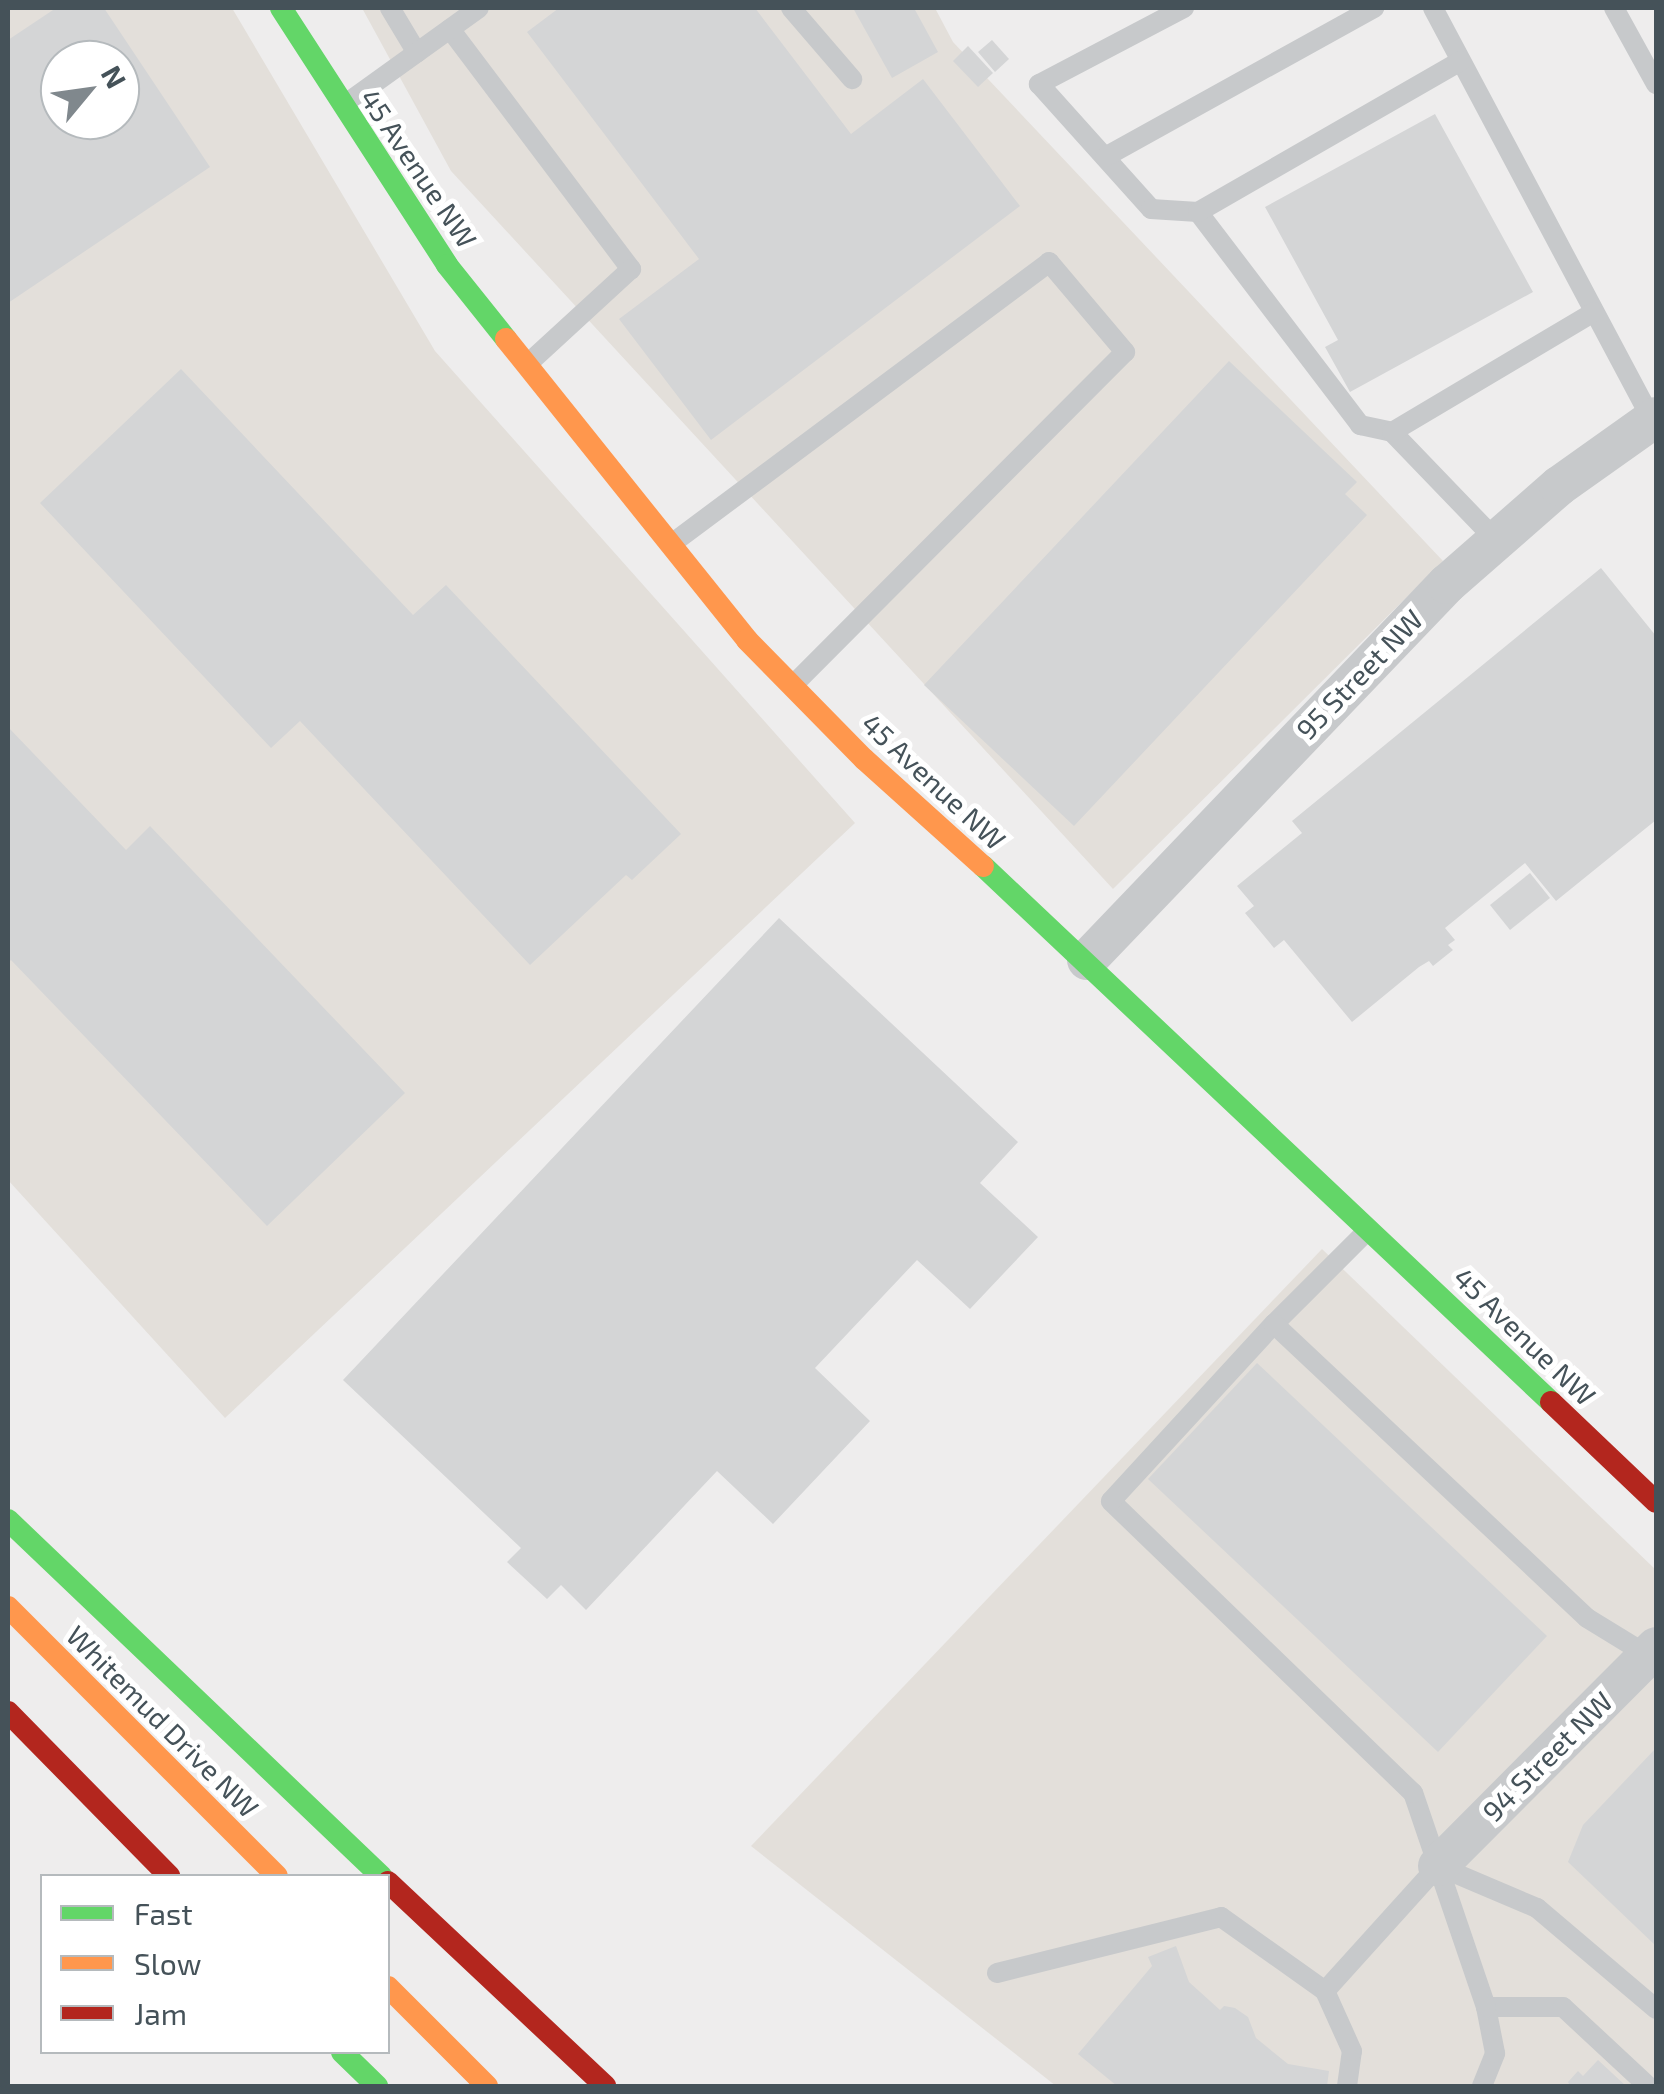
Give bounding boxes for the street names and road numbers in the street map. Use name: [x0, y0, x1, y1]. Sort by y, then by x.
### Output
street label: 45 Avenue NW: [353, 82, 485, 254]
street label: 95 Street NW: [1289, 602, 1429, 746]
street label: 45 Avenue NW: [855, 706, 1013, 856]
street label: 45 Avenue NW: [1447, 1260, 1603, 1412]
street label: Whitemud Drive NW: [60, 1618, 266, 1824]
street label: 94 Street NW: [1475, 1684, 1619, 1828]

